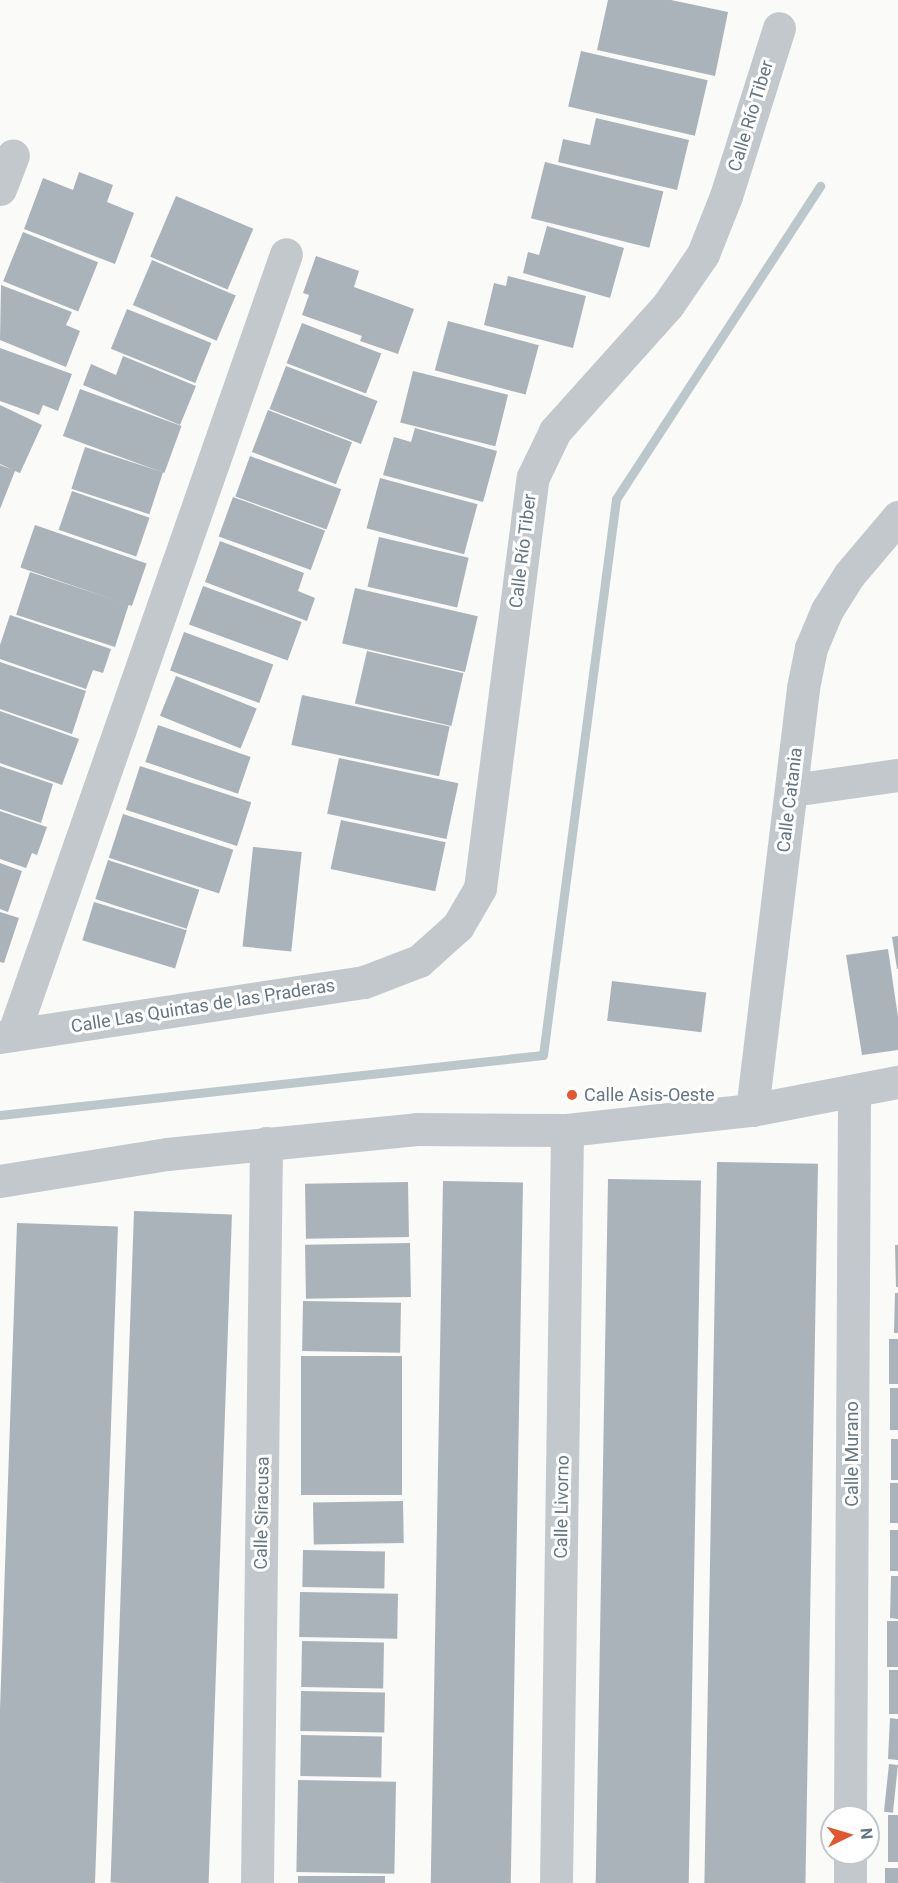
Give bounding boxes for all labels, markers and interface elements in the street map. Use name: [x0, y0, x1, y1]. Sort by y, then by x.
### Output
street label: Calle Río Tiber: [724, 58, 778, 174]
street label: Calle Río Tiber: [505, 492, 541, 610]
street label: Calle Catania: [773, 746, 807, 854]
street label: Calle Las Quintas de las Praderas: [69, 974, 337, 1038]
place label: Calle Asis-Oeste: [584, 1084, 715, 1106]
marker: Calle Asis-Oeste: [565, 1088, 579, 1102]
street label: Calle Murano: [841, 1401, 863, 1507]
street label: Calle Livorno: [550, 1455, 574, 1559]
street label: Calle Siracusa: [250, 1456, 274, 1570]
north arrow: [820, 1805, 880, 1865]
text: N: [856, 1827, 876, 1840]

